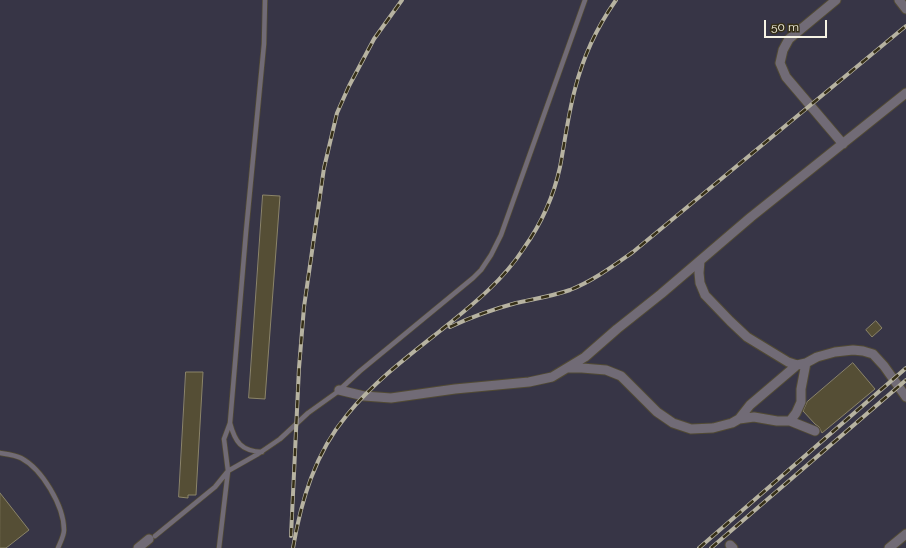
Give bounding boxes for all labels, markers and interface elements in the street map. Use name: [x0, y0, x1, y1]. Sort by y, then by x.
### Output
scale bar: [766, 12, 829, 38]
text: 50 m: [771, 20, 799, 34]

